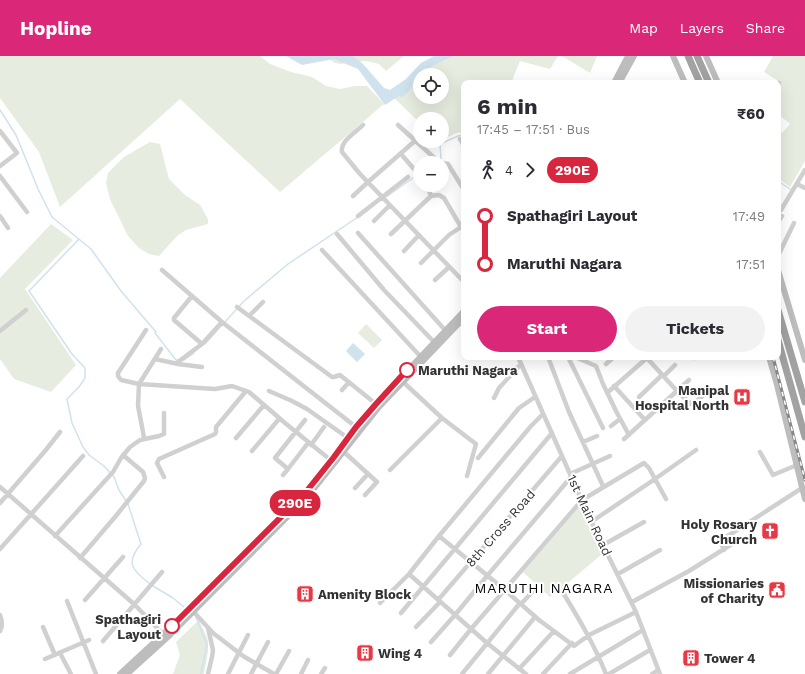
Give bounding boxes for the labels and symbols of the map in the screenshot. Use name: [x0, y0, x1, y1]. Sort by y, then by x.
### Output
marker: Maruthi Nagara: [399, 362, 415, 378]
place label: Maruthi Nagara: [418, 363, 518, 378]
place label: Manipal Hospital North: [635, 383, 730, 413]
hospital icon: Manipal Hospital North: [732, 387, 752, 407]
street label: 1st Main Road: [564, 472, 615, 558]
street label: 8th Cross Road: [463, 487, 538, 570]
line badge: 290E: [267, 490, 323, 516]
place label: Holy Rosary Church: [681, 517, 758, 547]
church icon: Holy Rosary Church: [760, 521, 780, 541]
place label: Missionaries of Charity: [684, 576, 765, 606]
district label: MARUTHI NAGARA: [474, 580, 614, 596]
public building icon: Missionaries of Charity: [767, 580, 787, 600]
building icon: Amenity Block: [295, 584, 315, 604]
place label: Amenity Block: [318, 587, 412, 602]
place label: Spathagiri Layout: [95, 612, 161, 642]
marker: Spathagiri Layout: [164, 618, 180, 634]
building icon: Wing 4: [355, 643, 375, 663]
place label: Wing 4: [378, 646, 423, 661]
building icon: Tower 4: [681, 648, 701, 668]
place label: Tower 4: [704, 651, 756, 666]

